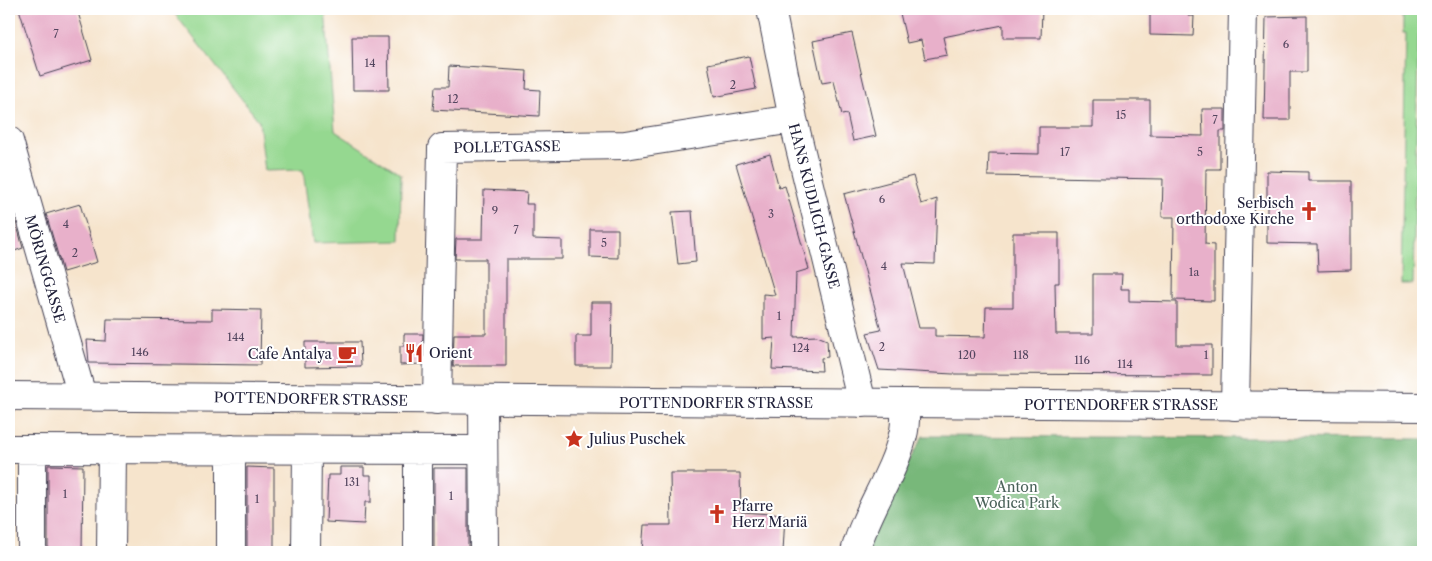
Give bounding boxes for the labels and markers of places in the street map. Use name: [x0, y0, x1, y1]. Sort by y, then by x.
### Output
place label: Serbisch orthodoxe Kirche: [1176, 194, 1294, 228]
church icon: Serbisch orthodoxe Kirche: [1298, 200, 1320, 222]
restaurant icon: Orient: [403, 342, 425, 364]
cafe icon: Cafe Antalya: [336, 343, 358, 365]
place label: Orient: [429, 344, 472, 362]
place label: Cafe Antalya: [248, 345, 333, 363]
place icon: Julius Puschek: [563, 428, 585, 450]
place label: Julius Puschek: [587, 430, 686, 448]
place label: Pfarre Herz Mariä: [732, 497, 808, 531]
church icon: Pfarre Herz Mariä: [706, 503, 728, 525]

